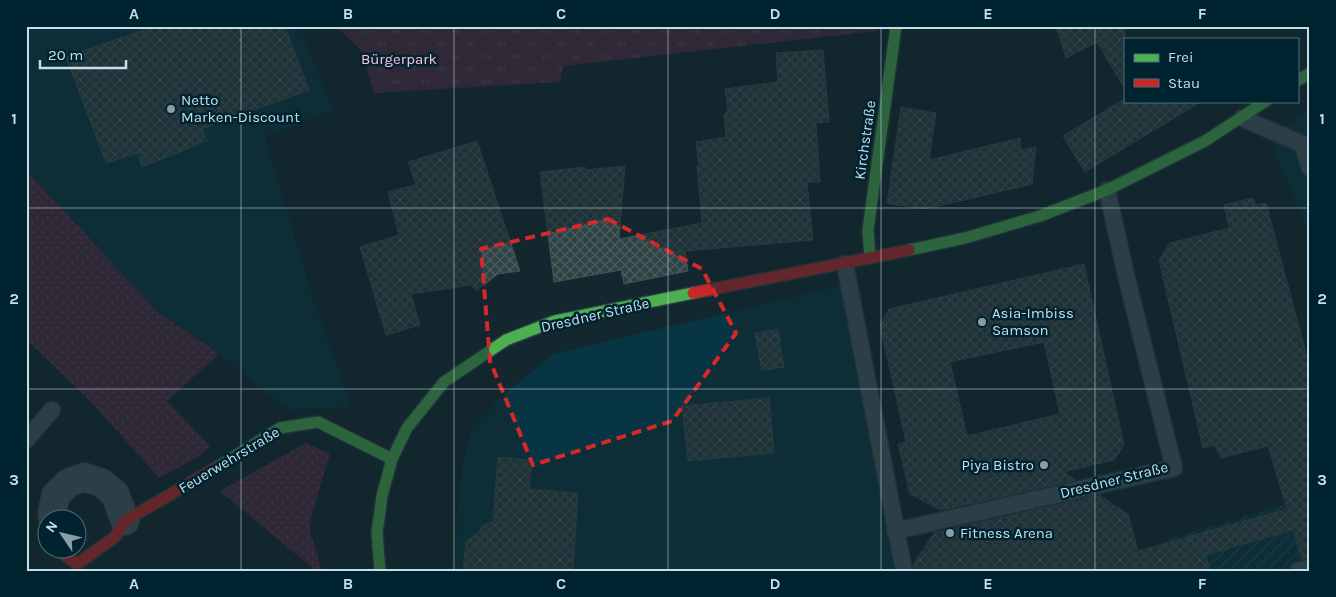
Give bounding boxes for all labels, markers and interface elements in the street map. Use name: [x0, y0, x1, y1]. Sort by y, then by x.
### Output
text: A: [129, 4, 139, 23]
text: B: [343, 4, 353, 23]
text: C: [556, 4, 566, 23]
text: D: [770, 4, 781, 23]
text: E: [983, 4, 993, 23]
text: F: [1198, 4, 1207, 23]
scale bar: [40, 38, 126, 70]
legend: [1124, 38, 1298, 102]
text: 20 m: [48, 46, 83, 64]
text: Frei: [1168, 48, 1193, 66]
park label: Bürgerpark: [361, 50, 437, 68]
text: Stau: [1168, 74, 1200, 92]
place label: Netto Marken-Discount: [181, 91, 300, 126]
street label: Kirchstraße: [851, 99, 879, 181]
marker: Netto Marken-Discount: [165, 103, 177, 115]
text: 1: [11, 109, 17, 128]
text: 1: [1319, 109, 1325, 128]
text: 2: [9, 289, 19, 308]
text: 2: [1317, 289, 1327, 308]
street label: Dresdner Straße: [539, 294, 651, 336]
place label: Asia-Imbiss Samson: [992, 304, 1074, 339]
marker: Asia-Imbiss Samson: [976, 316, 988, 328]
street label: Feuerwehrstraße: [175, 423, 283, 497]
place label: Piya Bistro: [961, 456, 1034, 474]
street label: Dresdner Straße: [1058, 458, 1170, 502]
marker: Piya Bistro: [1038, 459, 1050, 471]
text: 3: [9, 470, 19, 489]
text: 3: [1317, 470, 1327, 489]
north arrow: [38, 510, 88, 560]
text: N: [42, 518, 62, 536]
place label: Fitness Arena: [960, 524, 1053, 542]
marker: Fitness Arena: [944, 527, 956, 539]
text: A: [129, 574, 139, 593]
text: B: [343, 574, 353, 593]
text: C: [556, 574, 566, 593]
text: D: [770, 574, 781, 593]
text: E: [983, 574, 993, 593]
text: F: [1198, 574, 1207, 593]

